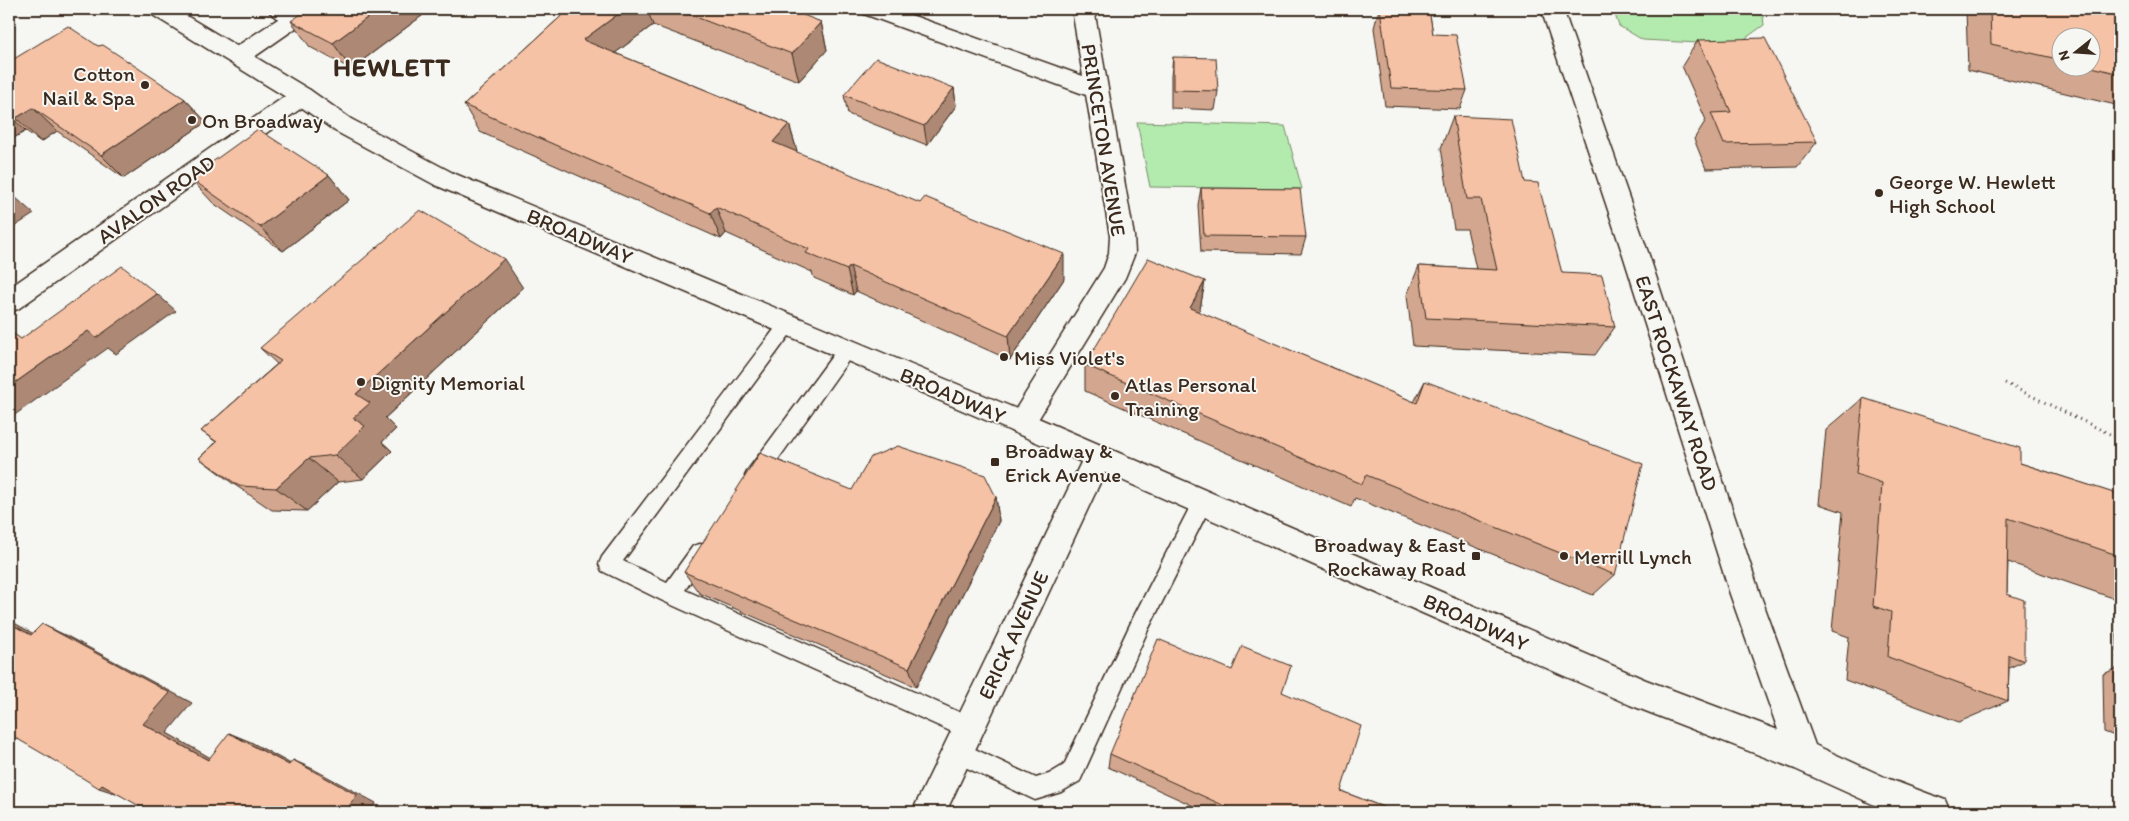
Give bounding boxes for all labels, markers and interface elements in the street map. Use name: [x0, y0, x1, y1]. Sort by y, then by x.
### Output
north arrow: [2052, 28, 2102, 78]
street label: PRINCETON AVENUE: [1076, 42, 1132, 238]
text: N: [2055, 49, 2074, 63]
district label: HEWLETT: [333, 51, 451, 83]
place label: Cotton Nail & Spa: [42, 61, 135, 110]
marker: Cotton Nail & Spa: [139, 79, 151, 91]
place label: On Broadway: [202, 108, 323, 133]
marker: On Broadway: [186, 114, 198, 126]
street label: AVALON ROAD: [92, 149, 220, 249]
place label: George W. Hewlett High School: [1889, 169, 2056, 218]
marker: George W. Hewlett High School: [1873, 187, 1885, 199]
street label: BROADWAY: [523, 203, 637, 269]
street label: EAST ROCKAWAY ROAD: [1630, 272, 1724, 494]
place label: Miss Violet's: [1014, 345, 1125, 370]
marker: Miss Violet's: [998, 351, 1010, 363]
street label: BROADWAY: [896, 362, 1010, 428]
place label: Dignity Memorial: [371, 370, 525, 395]
place label: Atlas Personal Training: [1125, 372, 1257, 421]
marker: Dignity Memorial: [355, 376, 367, 388]
marker: Atlas Personal Training: [1109, 390, 1121, 402]
place label: Broadway & Erick Avenue: [1005, 438, 1121, 487]
marker: Broadway & Erick Avenue: [989, 456, 1001, 468]
place label: Broadway & East Rockaway Road: [1314, 532, 1466, 581]
place label: Merrill Lynch: [1574, 544, 1692, 569]
marker: Broadway & East Rockaway Road: [1470, 550, 1482, 562]
marker: Merrill Lynch: [1558, 550, 1570, 562]
street label: ERICK AVENUE: [972, 567, 1054, 703]
street label: BROADWAY: [1420, 588, 1533, 656]

